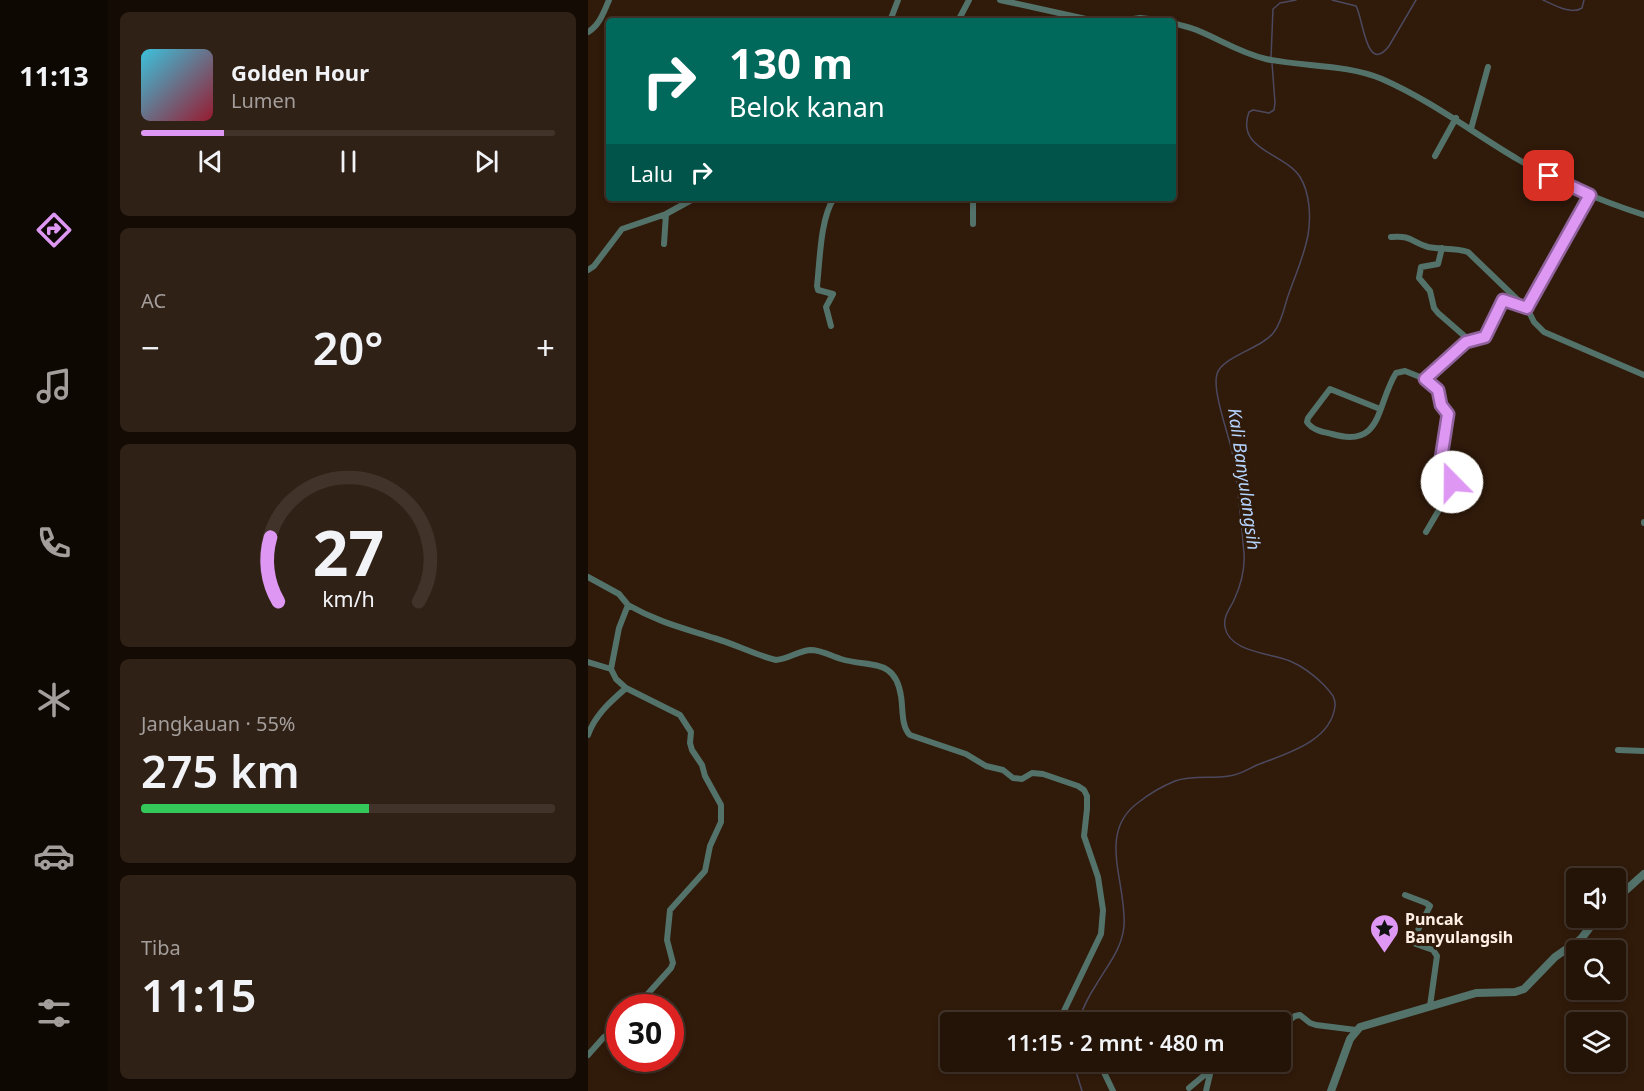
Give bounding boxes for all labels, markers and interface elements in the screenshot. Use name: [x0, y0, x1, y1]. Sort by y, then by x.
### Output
text: 130 m: [729, 34, 853, 91]
icon: right: [630, 42, 708, 120]
text: 11:13: [19, 57, 89, 94]
text: Golden Hour: [231, 57, 369, 87]
text: Lumen: [231, 87, 296, 114]
text: Belok kanan: [729, 88, 885, 125]
icon: previous: [194, 145, 227, 178]
icon: pause: [332, 145, 365, 178]
icon: next: [470, 145, 503, 178]
pin: [1523, 150, 1574, 201]
icon: right: [685, 156, 718, 189]
text: Lalu: [630, 158, 673, 188]
icon: arrive: [1532, 159, 1565, 192]
icon: directions: [33, 209, 75, 251]
text: AC: [141, 287, 166, 314]
text: 20°: [313, 317, 383, 378]
text: −: [141, 325, 160, 370]
text: +: [536, 325, 555, 370]
icon: music: [33, 365, 75, 407]
water label: Kali Banyulangsih: [1223, 406, 1267, 552]
position arrow: [1420, 450, 1484, 514]
text: 27: [312, 510, 384, 595]
icon: phone: [33, 522, 75, 564]
text: km/h: [322, 585, 374, 614]
icon: climate: [33, 679, 75, 721]
text: Jangkauan · 55%: [141, 710, 295, 737]
text: 275 km: [141, 740, 300, 801]
icon: car: [33, 835, 75, 877]
map controls: [1566, 868, 1626, 1072]
button: sound: [1566, 868, 1626, 928]
place label: Puncak Banyulangsih: [1405, 908, 1513, 948]
place icon: Puncak Banyulangsih: [1368, 912, 1400, 954]
text: Tiba: [141, 934, 181, 961]
button: search: [1566, 940, 1626, 1000]
text: 11:15: [141, 964, 256, 1025]
icon: filters: [33, 992, 75, 1034]
speed limit sign: 30: [606, 994, 684, 1072]
button: layers: [1566, 1012, 1626, 1072]
text: 11:15 · 2 mnt · 480 m: [1006, 1027, 1225, 1057]

